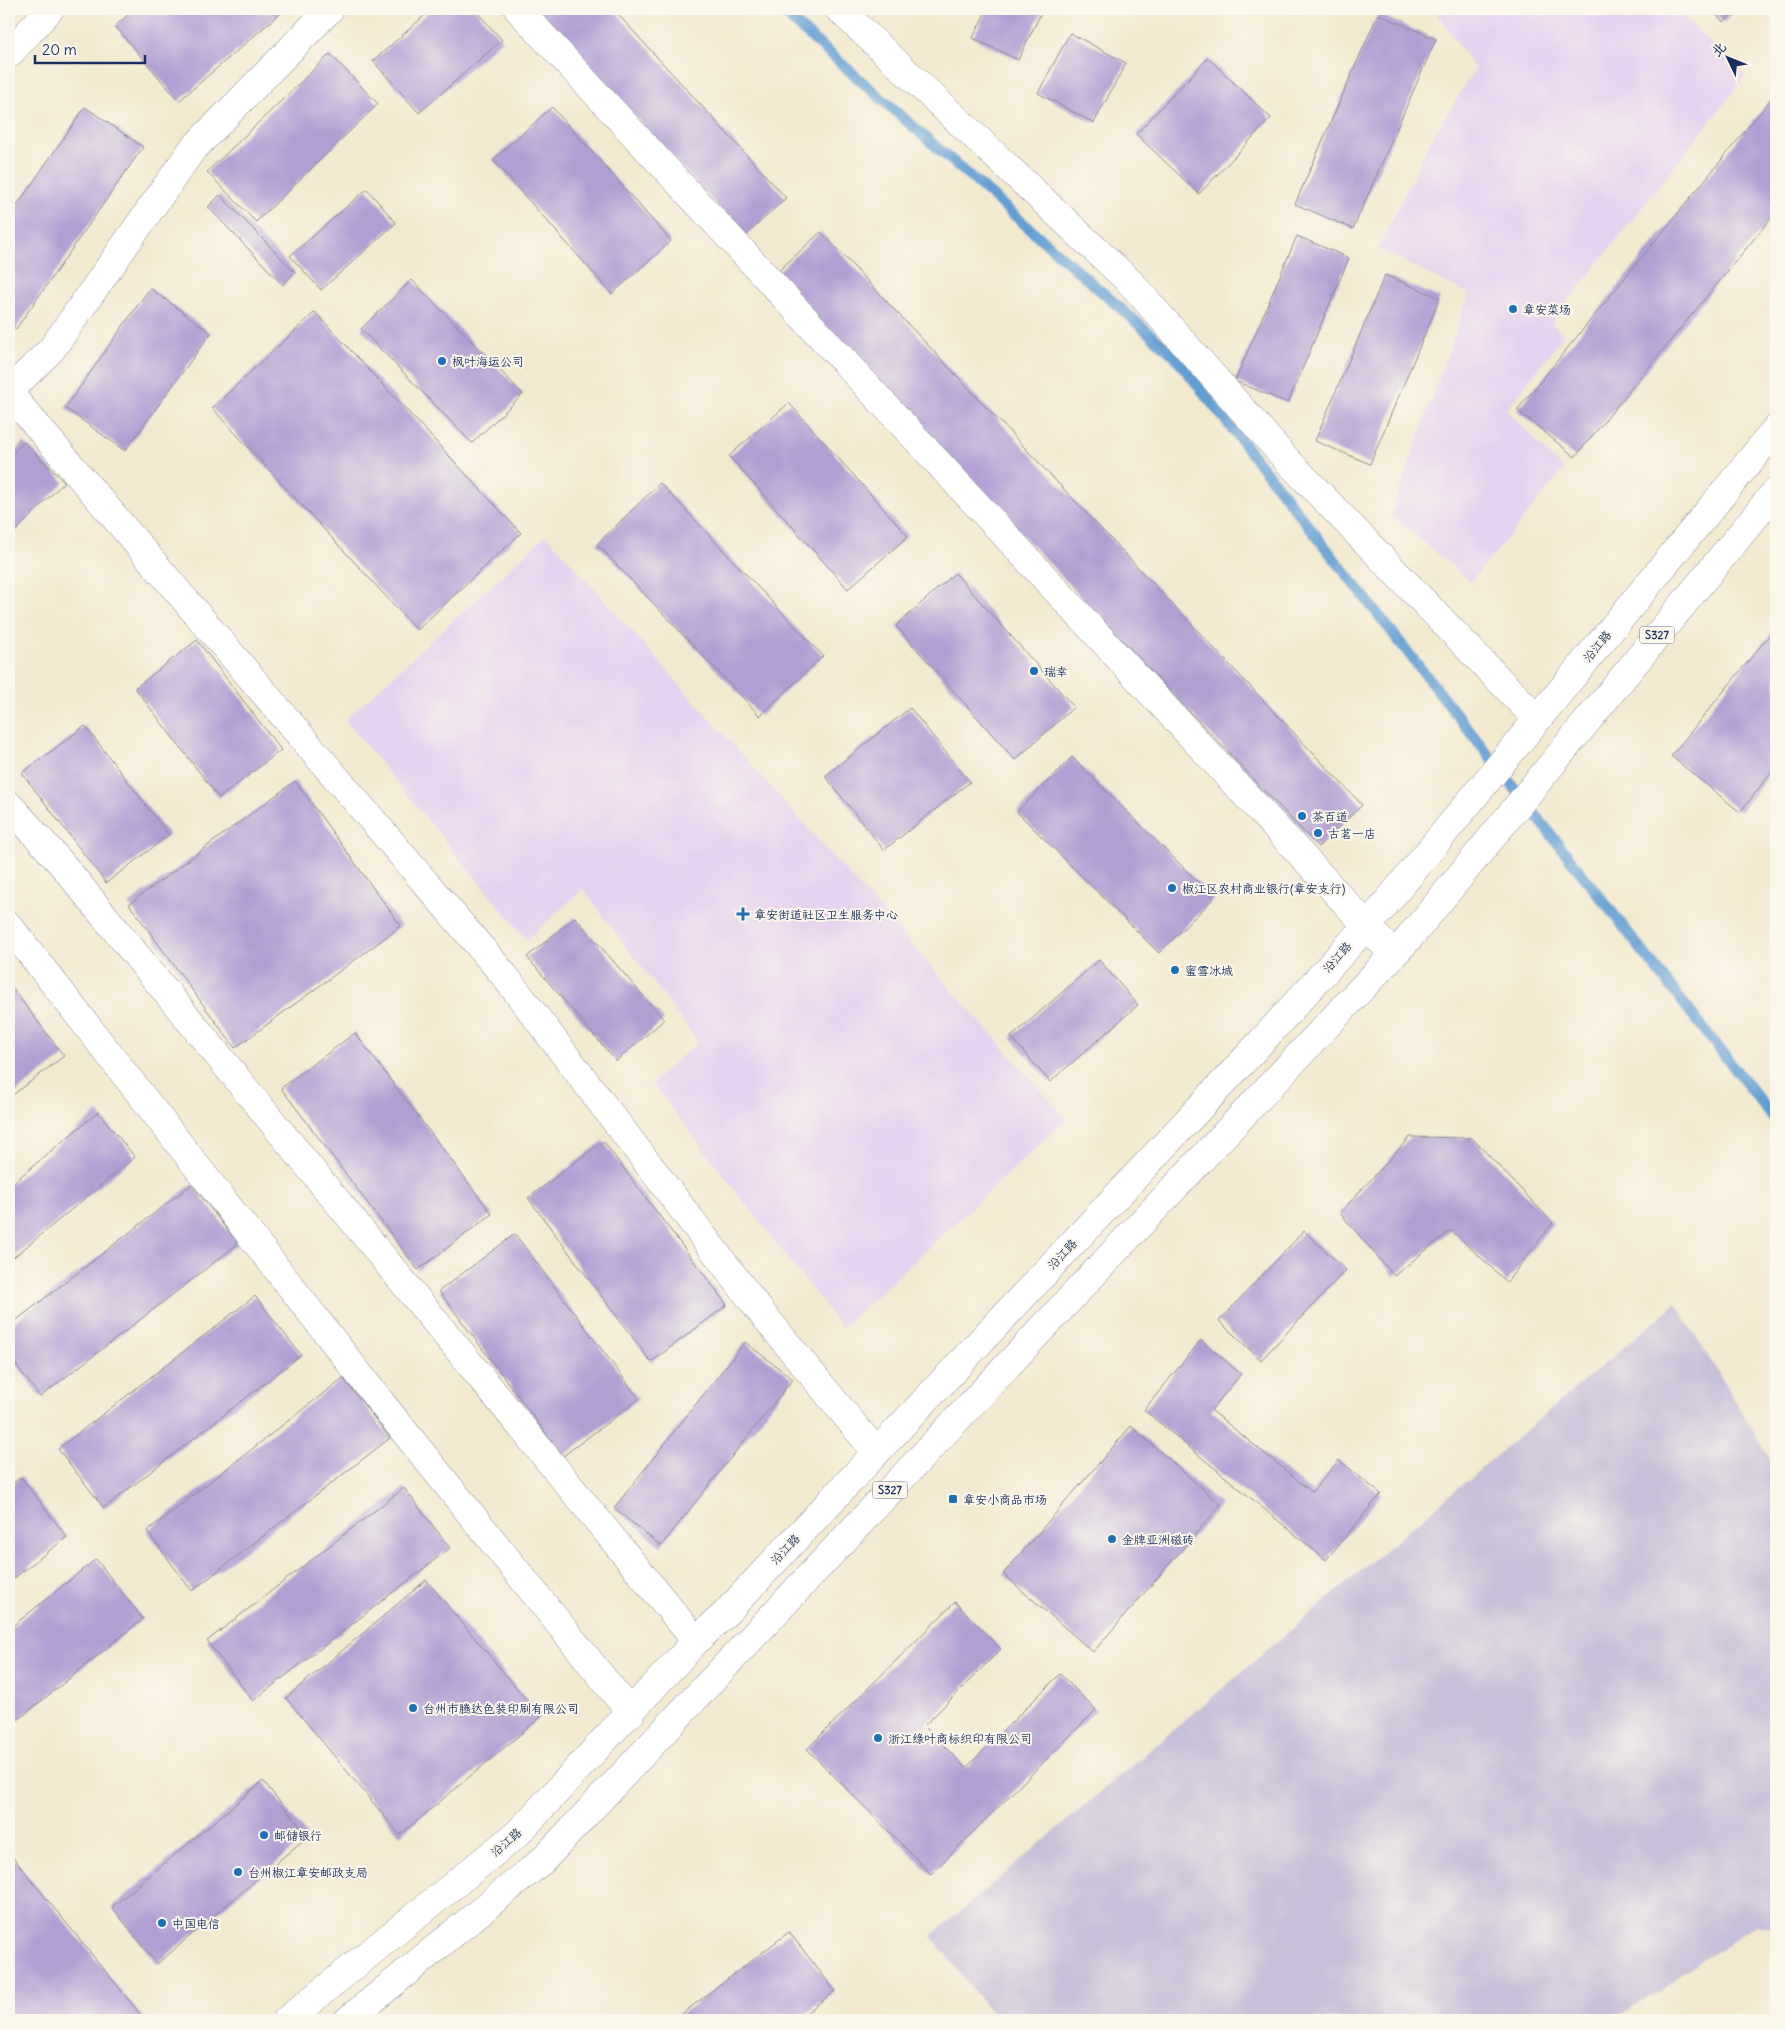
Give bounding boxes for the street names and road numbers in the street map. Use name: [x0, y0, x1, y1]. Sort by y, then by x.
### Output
road number: S327: [1640, 626, 1674, 644]
street label: 沿江路: [1580, 627, 1614, 665]
street label: 沿江路: [1319, 939, 1355, 975]
street label: 沿江路: [1044, 1236, 1080, 1272]
road number: S327: [872, 1482, 908, 1498]
street label: 沿江路: [767, 1531, 803, 1567]
street label: 沿江路: [487, 1825, 525, 1859]

